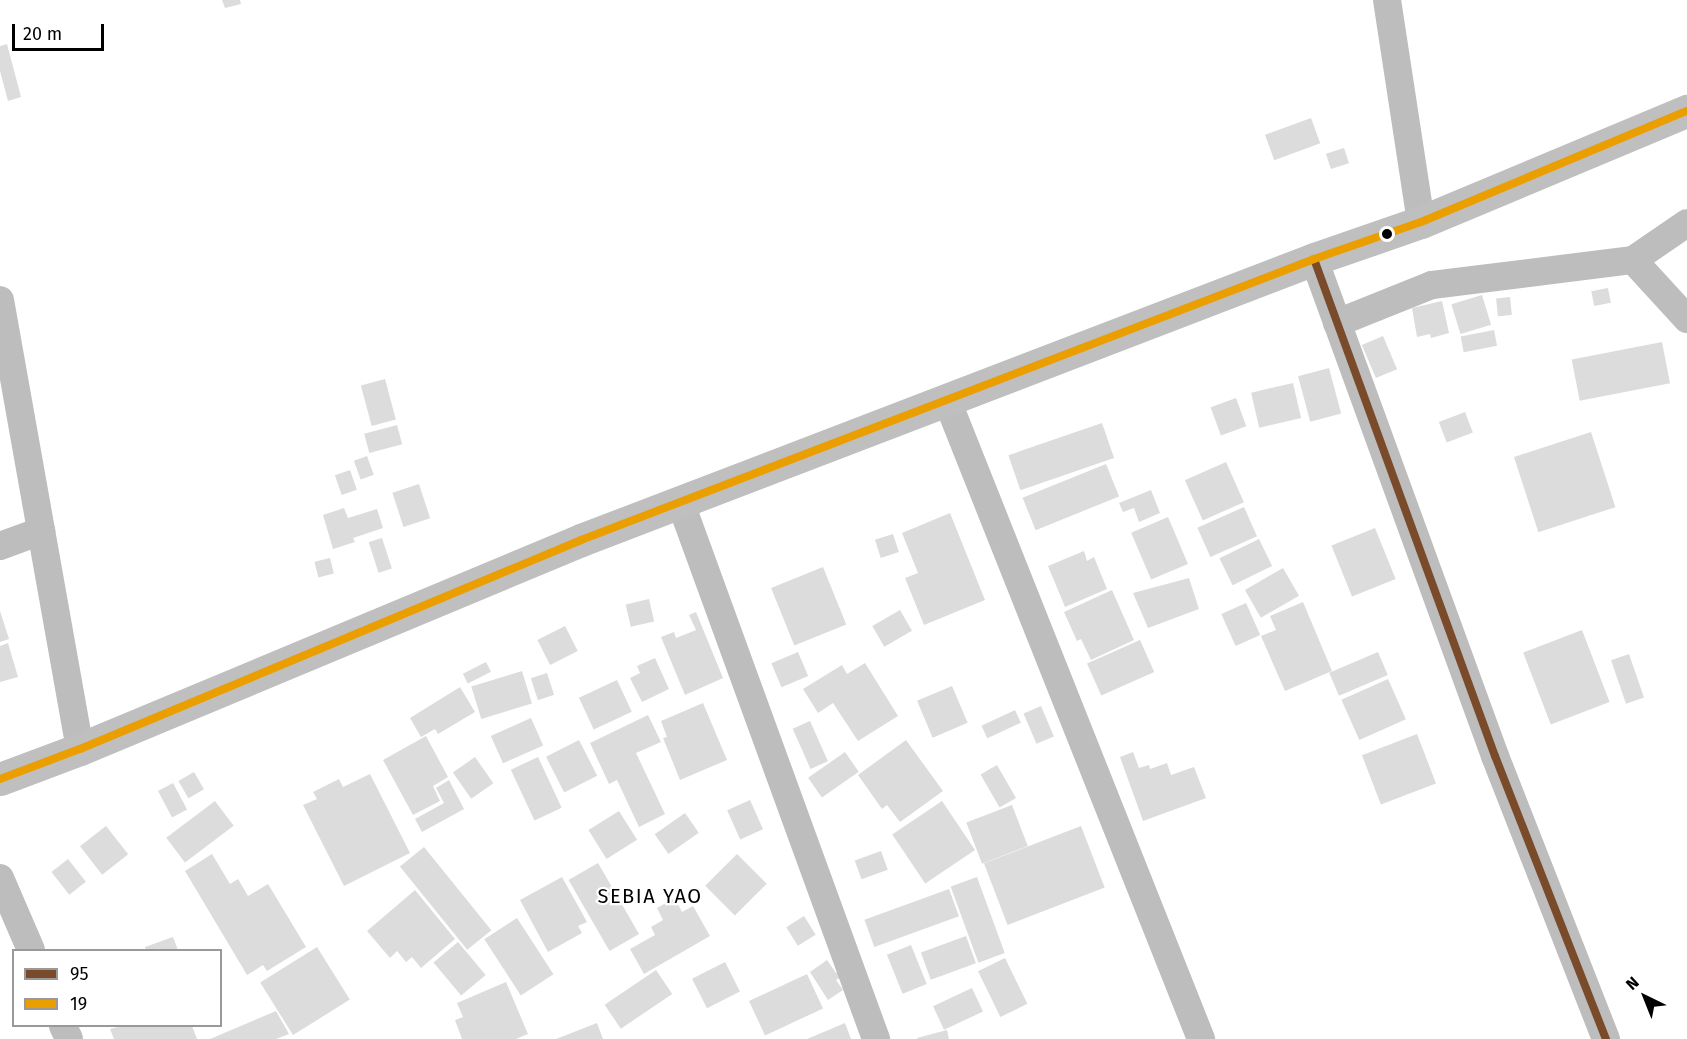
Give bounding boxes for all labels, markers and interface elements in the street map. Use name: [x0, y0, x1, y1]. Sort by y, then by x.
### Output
scale bar: [15, 12, 106, 50]
text: 20 m: [23, 23, 62, 45]
unlabelled marker: [1381, 228, 1393, 240]
district label: SEBIA YAO: [597, 884, 703, 908]
legend: [12, 949, 222, 1027]
text: 95: [70, 963, 88, 985]
north arrow: [1615, 967, 1675, 1027]
text: N: [1622, 973, 1643, 994]
text: 19: [70, 993, 87, 1015]

